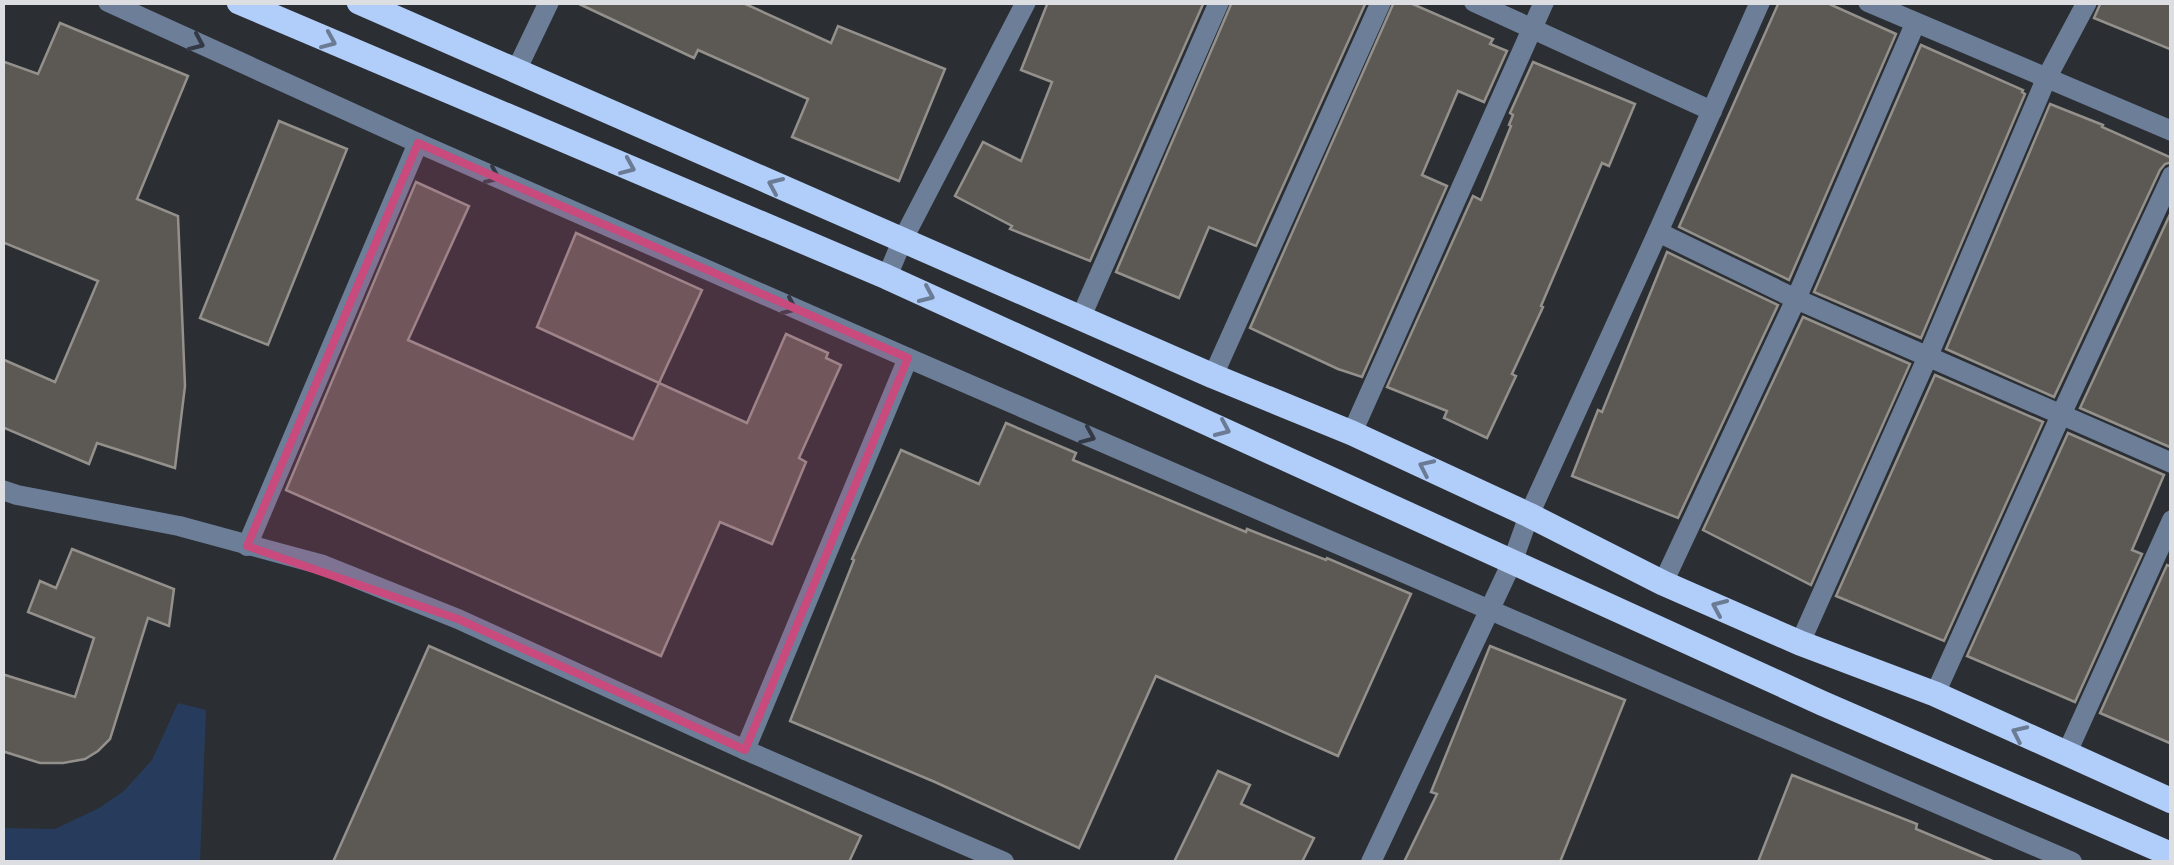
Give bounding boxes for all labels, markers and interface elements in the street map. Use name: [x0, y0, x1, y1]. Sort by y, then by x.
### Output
one-way arrow: [319, 29, 337, 49]
one-way arrow: [186, 31, 204, 51]
one-way arrow: [618, 156, 636, 176]
one-way arrow: [483, 164, 501, 184]
one-way arrow: [767, 177, 785, 197]
one-way arrow: [917, 283, 935, 303]
one-way arrow: [780, 295, 798, 315]
one-way arrow: [1213, 417, 1231, 437]
one-way arrow: [1078, 424, 1096, 444]
one-way arrow: [1418, 460, 1436, 480]
one-way arrow: [1711, 599, 1729, 619]
one-way arrow: [2011, 725, 2029, 745]

